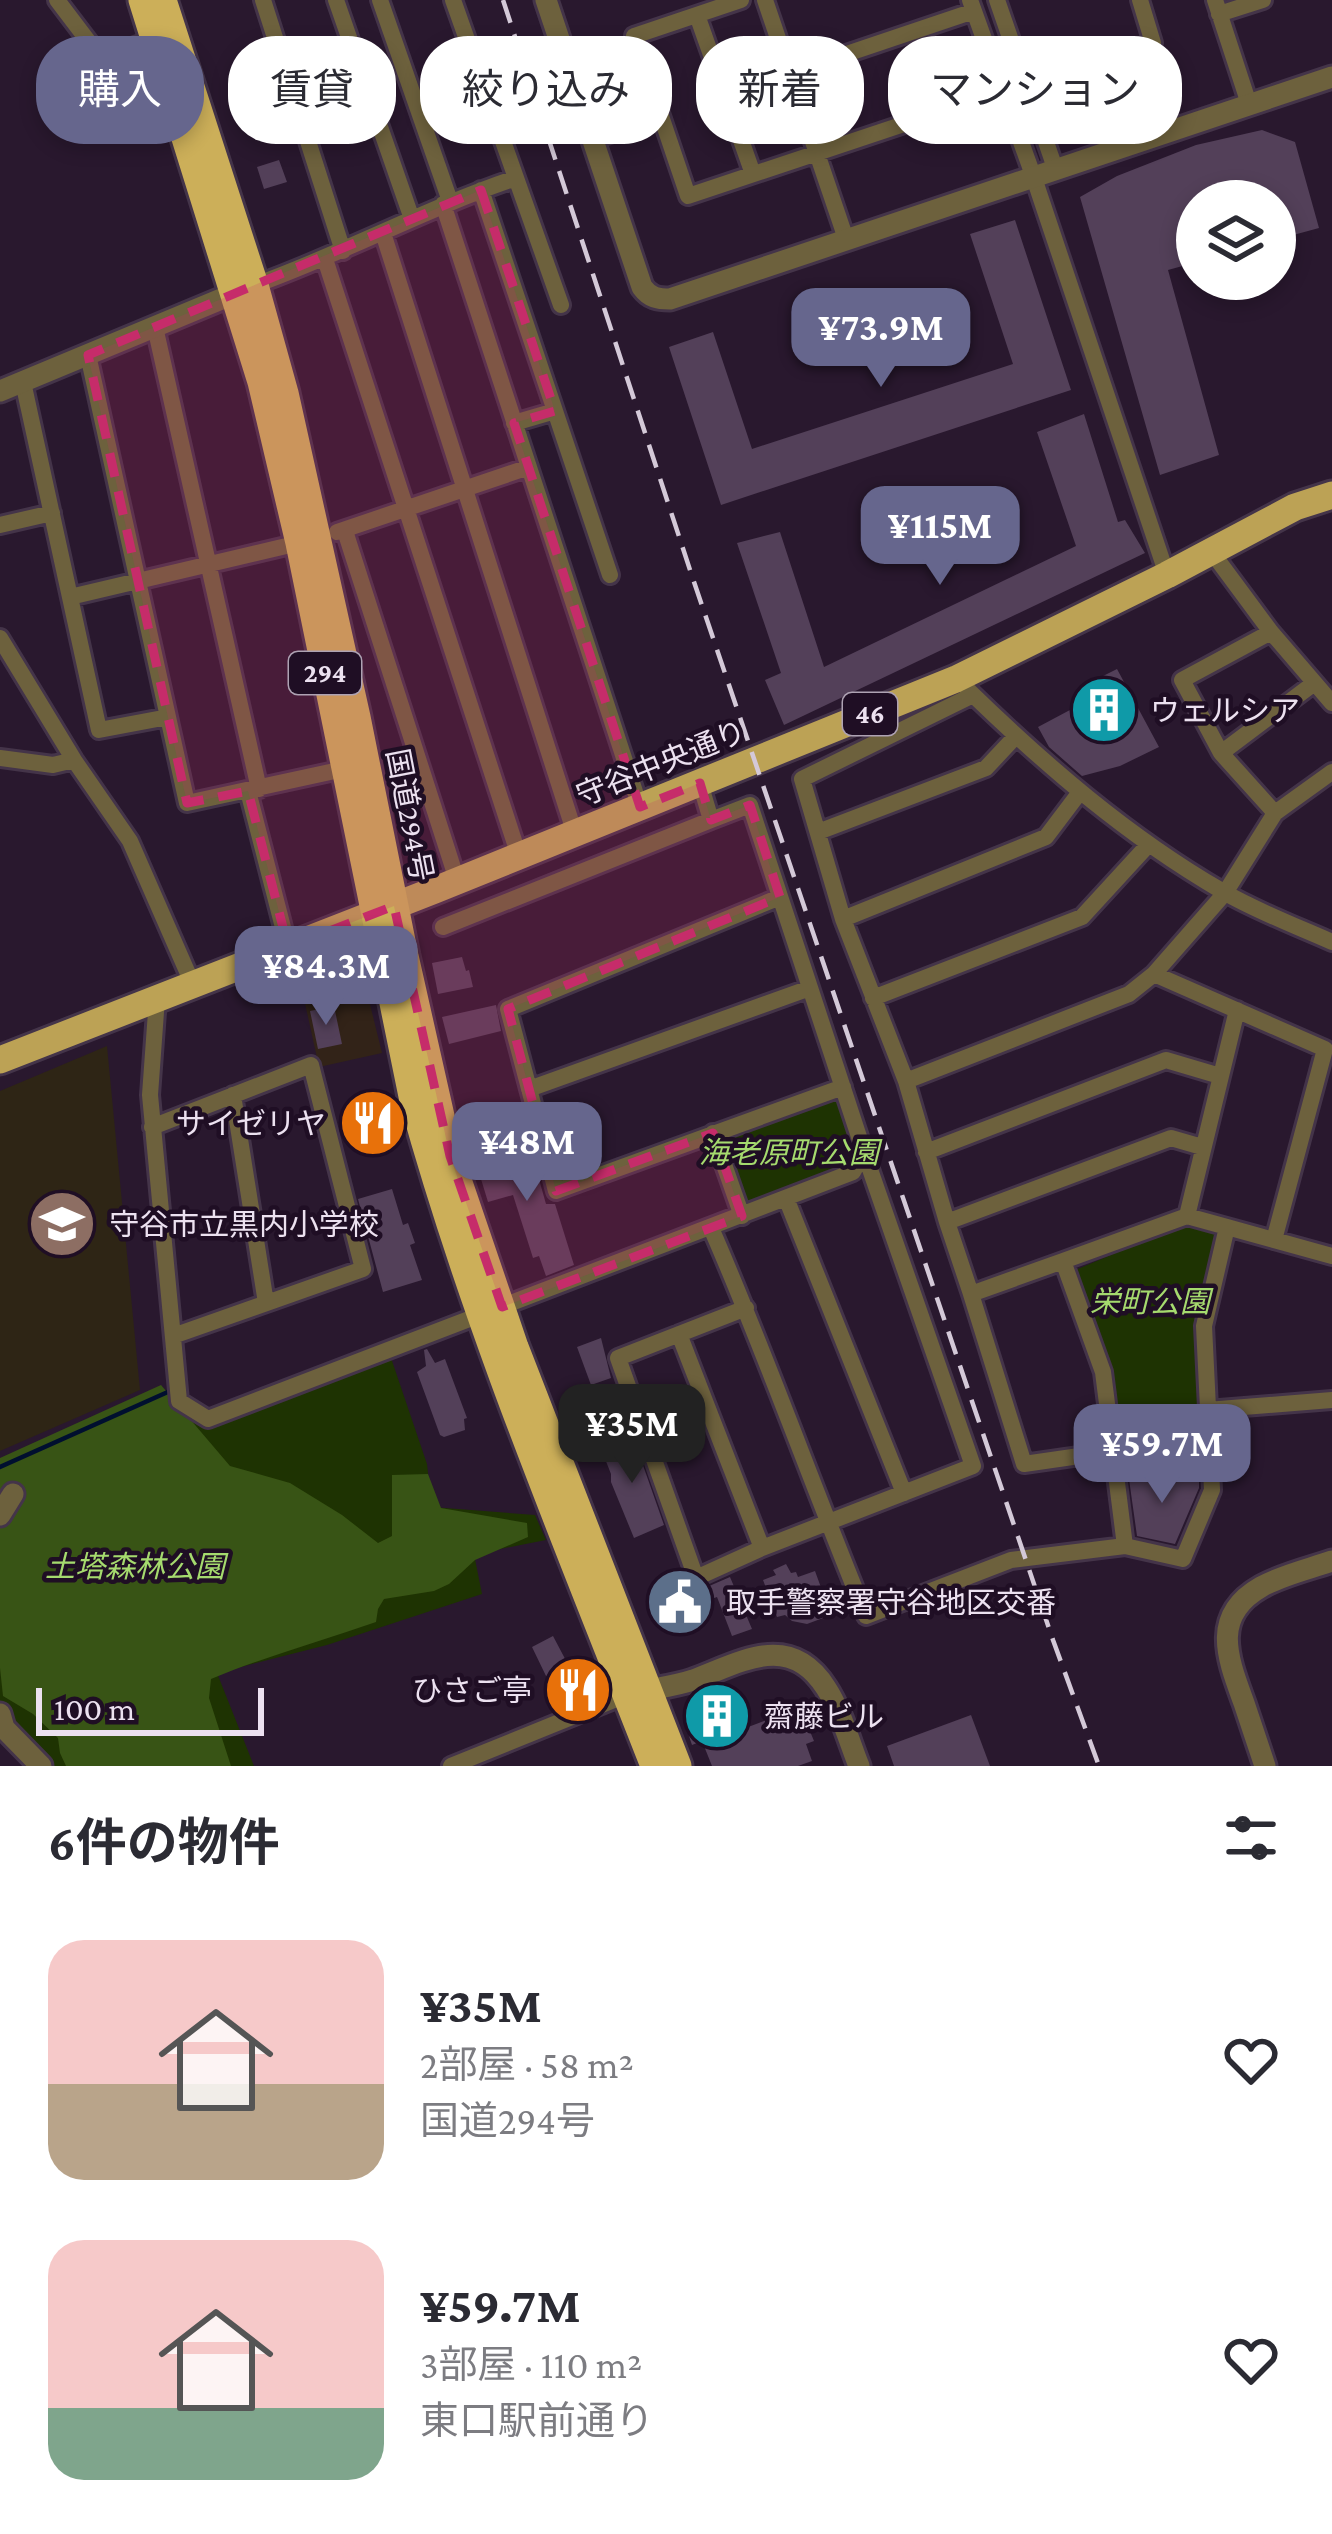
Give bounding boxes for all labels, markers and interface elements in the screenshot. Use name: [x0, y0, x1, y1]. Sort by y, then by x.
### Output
chip: 購入: [36, 36, 204, 144]
chip: 賃貸: [228, 36, 396, 144]
chip: 絞り込み: [420, 36, 672, 144]
chip: 新着: [696, 36, 864, 144]
chip: マンション: [888, 36, 1182, 144]
map controls: [1176, 180, 1296, 300]
button: layers: [1176, 180, 1296, 300]
pin: ¥73.9M: [783, 288, 979, 390]
text: ¥73.9M: [818, 305, 944, 348]
pin: ¥115M: [856, 486, 1024, 588]
text: ¥115M: [888, 503, 992, 546]
road number: 294: [289, 652, 361, 694]
building icon: ウェルシア: [1069, 675, 1139, 745]
road number: 46: [843, 693, 897, 735]
place label: ウェルシア: [1150, 694, 1300, 727]
street label: 守谷中央通り: [571, 714, 751, 812]
street label: 国道294号: [381, 746, 439, 884]
pin: ¥84.3M: [228, 926, 424, 1028]
text: ¥84.3M: [262, 943, 390, 986]
restaurant icon: サイゼリヤ: [338, 1088, 408, 1158]
pin: ¥48M: [456, 1102, 598, 1204]
place label: サイゼリヤ: [176, 1107, 326, 1140]
text: ¥48M: [479, 1119, 575, 1162]
park label: 海老原町公園: [699, 1136, 883, 1169]
school or university icon: 守谷市立黒内小学校: [27, 1189, 97, 1259]
place label: 守谷市立黒内小学校: [109, 1208, 379, 1241]
park label: 栄町公園: [1090, 1285, 1214, 1318]
pin: ¥35M: [561, 1384, 703, 1486]
text: ¥35M: [585, 1401, 679, 1444]
pin: ¥59.7M: [1064, 1404, 1260, 1506]
text: ¥59.7M: [1101, 1421, 1223, 1464]
park label: 土塔森林公園: [45, 1550, 229, 1583]
public building icon: 取手警察署守谷地区交番: [645, 1567, 715, 1637]
place label: 取手警察署守谷地区交番: [726, 1586, 1056, 1619]
restaurant icon: ひさご亭: [543, 1655, 613, 1725]
place label: ひさご亭: [412, 1674, 532, 1707]
building icon: 齋藤ビル: [682, 1681, 752, 1751]
scale bar: [36, 1682, 264, 1735]
text: 100 m: [54, 1690, 135, 1727]
place label: 齋藤ビル: [764, 1700, 884, 1733]
icon: filters: [1218, 1805, 1284, 1871]
text: 6件の物件: [48, 1814, 280, 1871]
text: ¥35M: [420, 1976, 542, 2033]
icon: home: [144, 1988, 288, 2132]
icon: heart: [1218, 2027, 1284, 2093]
text: 2部屋 · 58 m²: [420, 2043, 634, 2086]
text: 国道294号: [420, 2099, 595, 2142]
text: ¥59.7M: [420, 2276, 581, 2333]
icon: home: [144, 2288, 288, 2432]
icon: heart: [1218, 2327, 1284, 2393]
text: 3部屋 · 110 m²: [420, 2343, 642, 2386]
text: 東口駅前通り: [420, 2399, 654, 2442]

